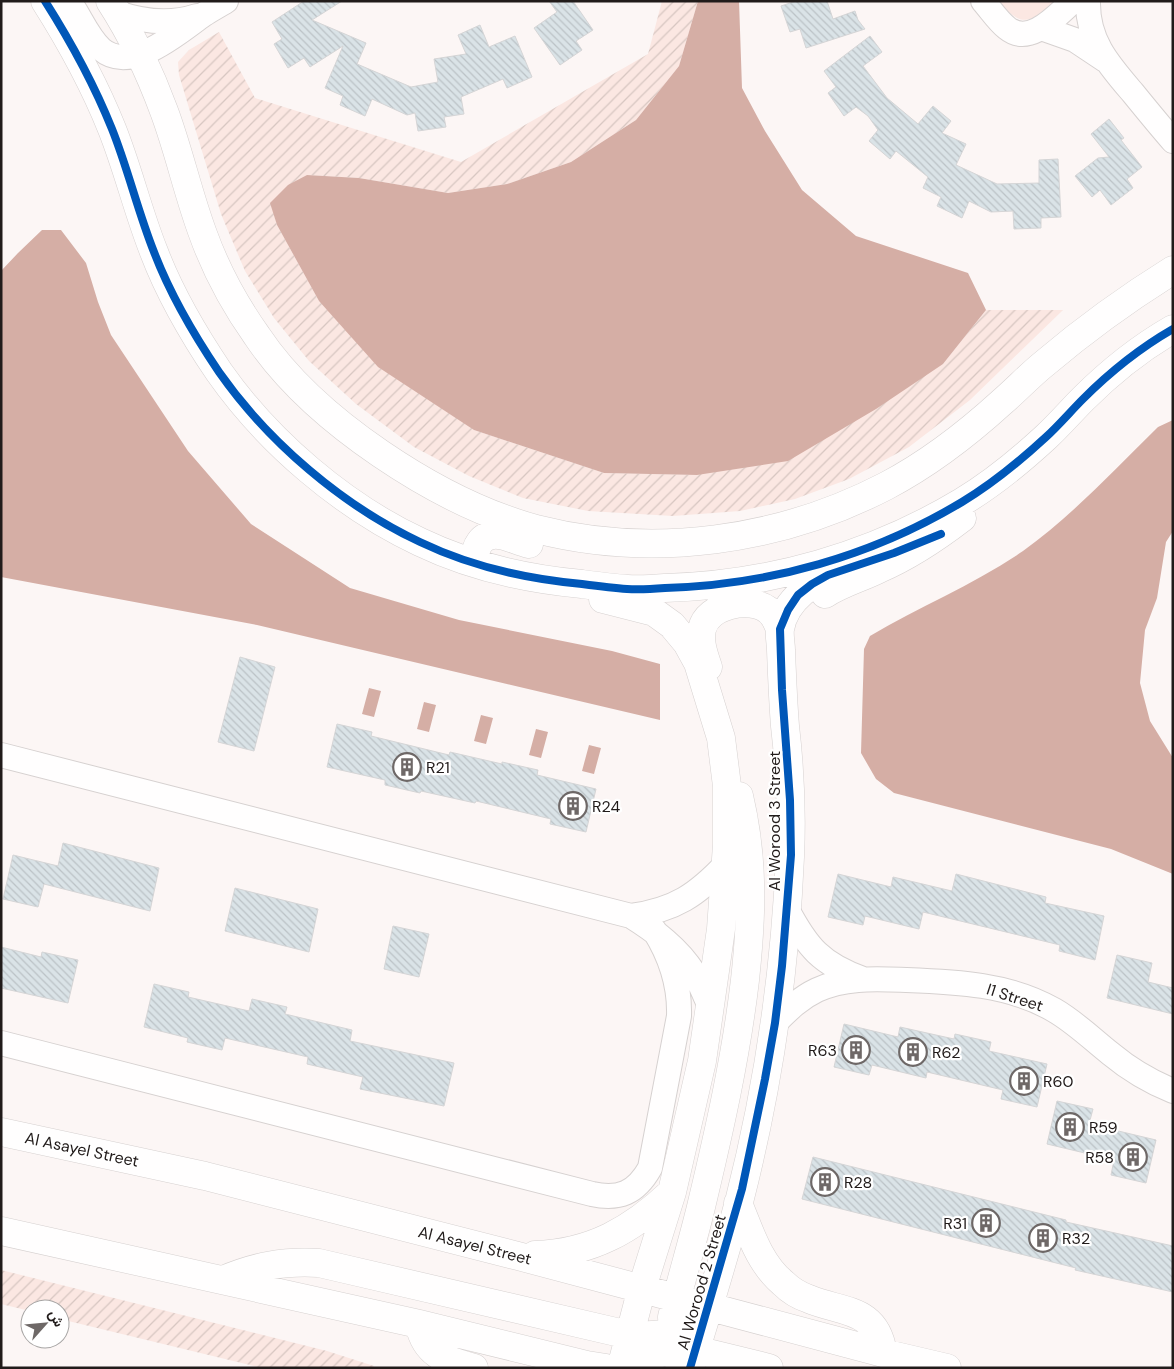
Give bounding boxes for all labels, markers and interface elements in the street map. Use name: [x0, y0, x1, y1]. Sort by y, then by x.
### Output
street label: Al Worood 3 Street: [764, 751, 785, 891]
building icon: R21: [392, 752, 422, 782]
place label: R21: [426, 757, 450, 778]
building icon: R24: [558, 791, 588, 821]
place label: R24: [592, 796, 620, 817]
street label: I1 Street: [984, 978, 1046, 1016]
building icon: R63: [841, 1035, 871, 1065]
building icon: R62: [898, 1037, 928, 1067]
place label: R63: [808, 1040, 837, 1061]
place label: R62: [932, 1042, 960, 1063]
building icon: R60: [1009, 1066, 1039, 1096]
place label: R60: [1043, 1071, 1074, 1092]
building icon: R59: [1055, 1112, 1085, 1142]
place label: R59: [1089, 1117, 1118, 1138]
street label: Al Asayel Street: [23, 1127, 141, 1172]
building icon: R58: [1118, 1142, 1148, 1172]
place label: R58: [1085, 1147, 1114, 1168]
building icon: R28: [810, 1167, 840, 1197]
place label: R28: [844, 1172, 872, 1193]
building icon: R31: [971, 1208, 1001, 1238]
street label: Al Worood 2 Street: [672, 1212, 731, 1352]
place label: R31: [943, 1213, 967, 1234]
street label: Al Asayel Street: [416, 1221, 534, 1270]
building icon: R32: [1028, 1223, 1058, 1253]
place label: R32: [1062, 1228, 1090, 1249]
north arrow: [20, 1299, 70, 1349]
text: ش: [45, 1307, 69, 1330]

